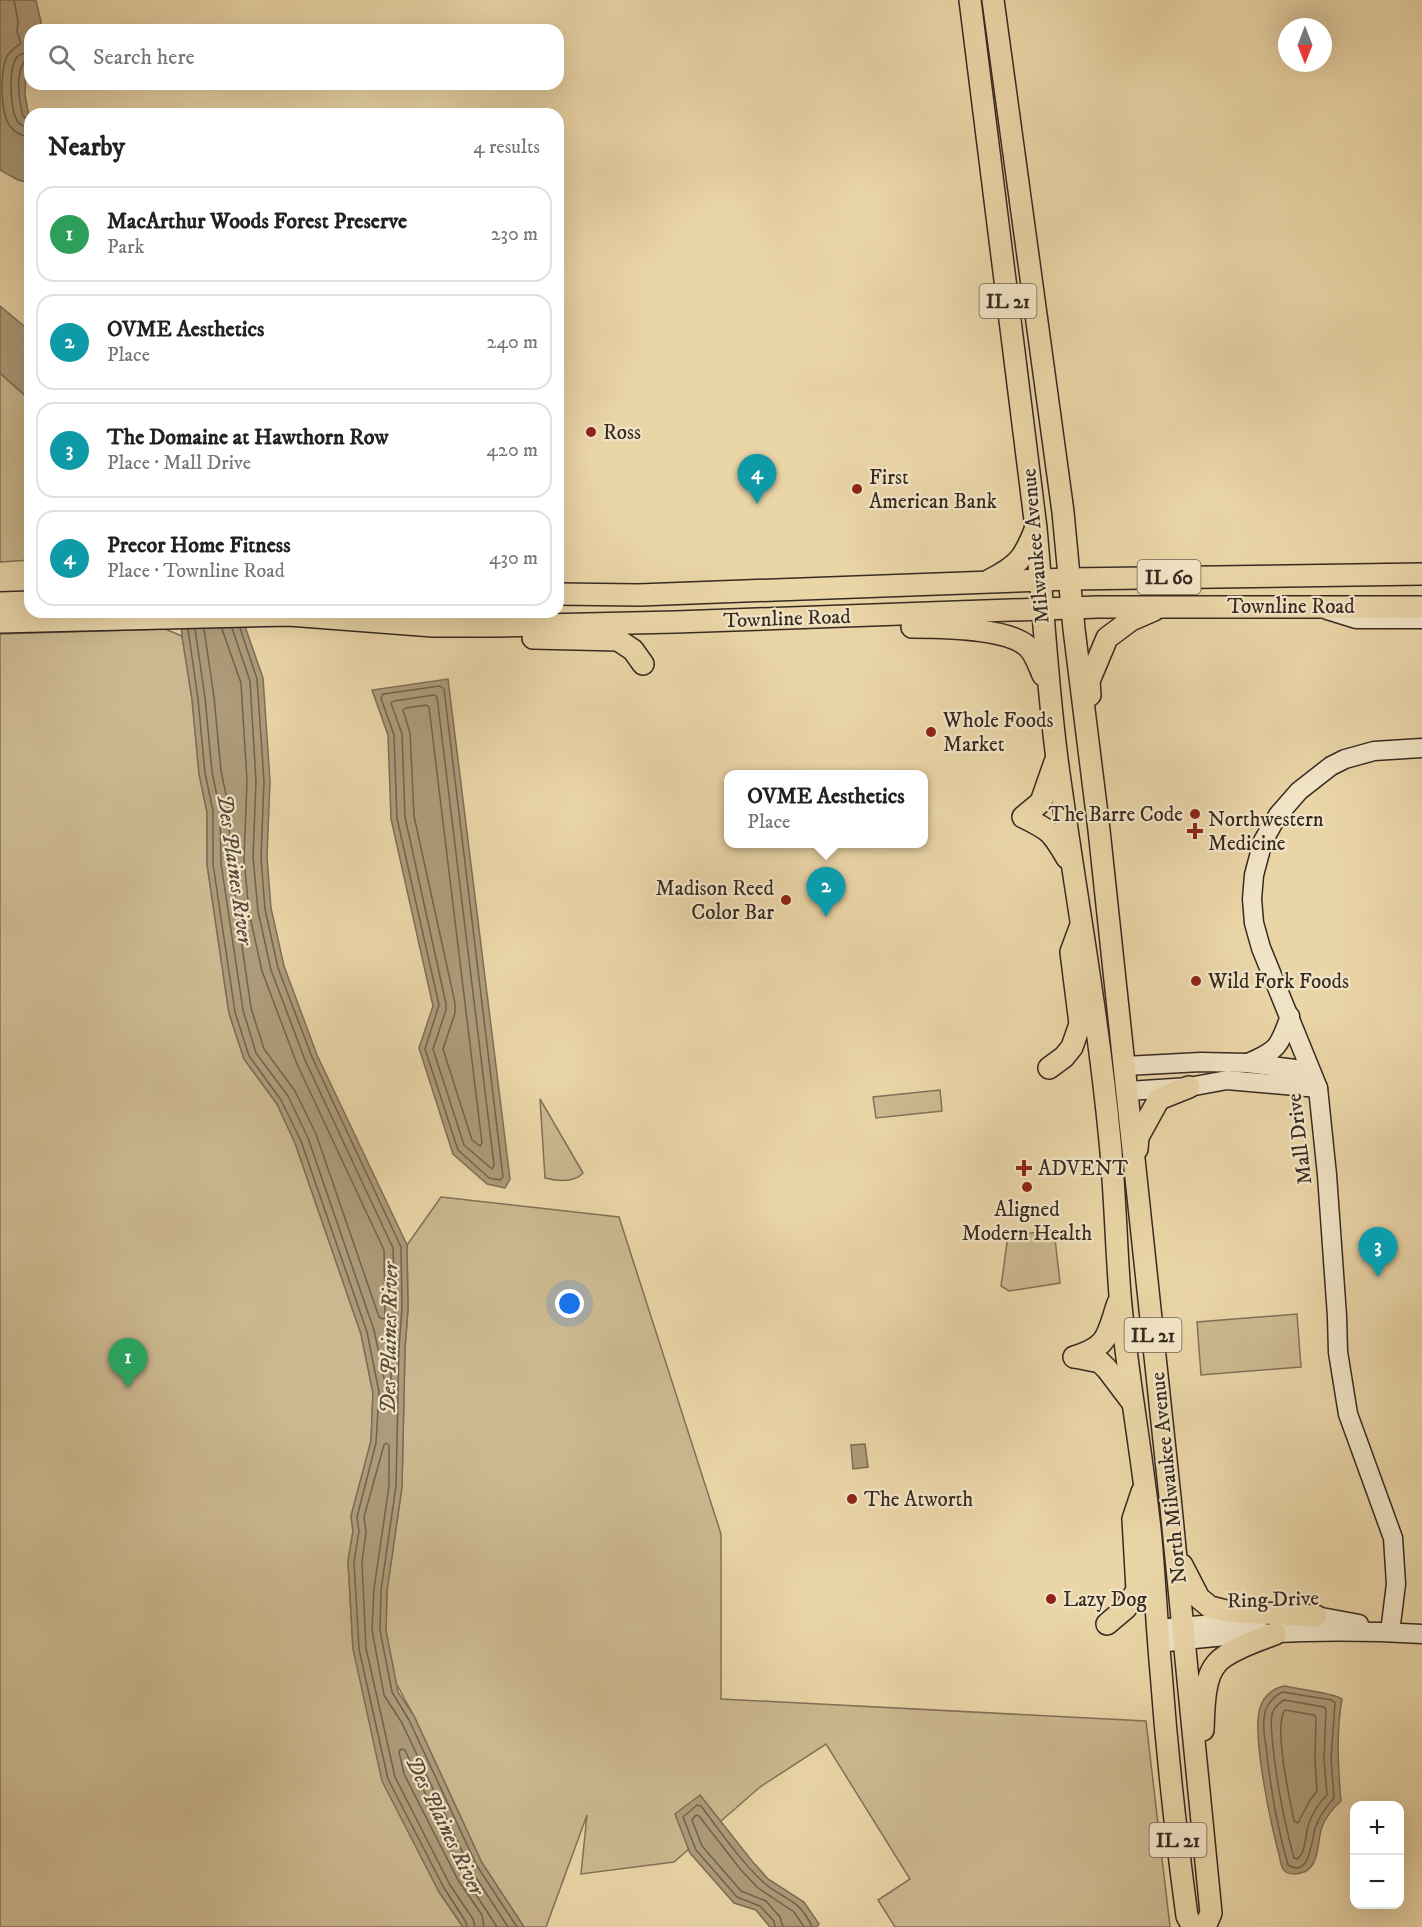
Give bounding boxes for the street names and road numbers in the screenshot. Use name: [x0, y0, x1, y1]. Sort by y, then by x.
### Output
road number: IL 21: [980, 284, 1036, 318]
street label: Milwaukee Avenue: [1016, 467, 1056, 625]
road number: IL 60: [1138, 560, 1200, 594]
street label: Townline Road: [1227, 594, 1355, 620]
street label: Townline Road: [723, 604, 852, 634]
street label: Mall Drive: [1281, 1091, 1319, 1186]
road number: IL 21: [1124, 1318, 1182, 1352]
street label: North Milwaukee Avenue: [1145, 1370, 1193, 1585]
street label: Ring Drive: [1227, 1585, 1320, 1615]
road number: IL 21: [1150, 1823, 1206, 1857]

